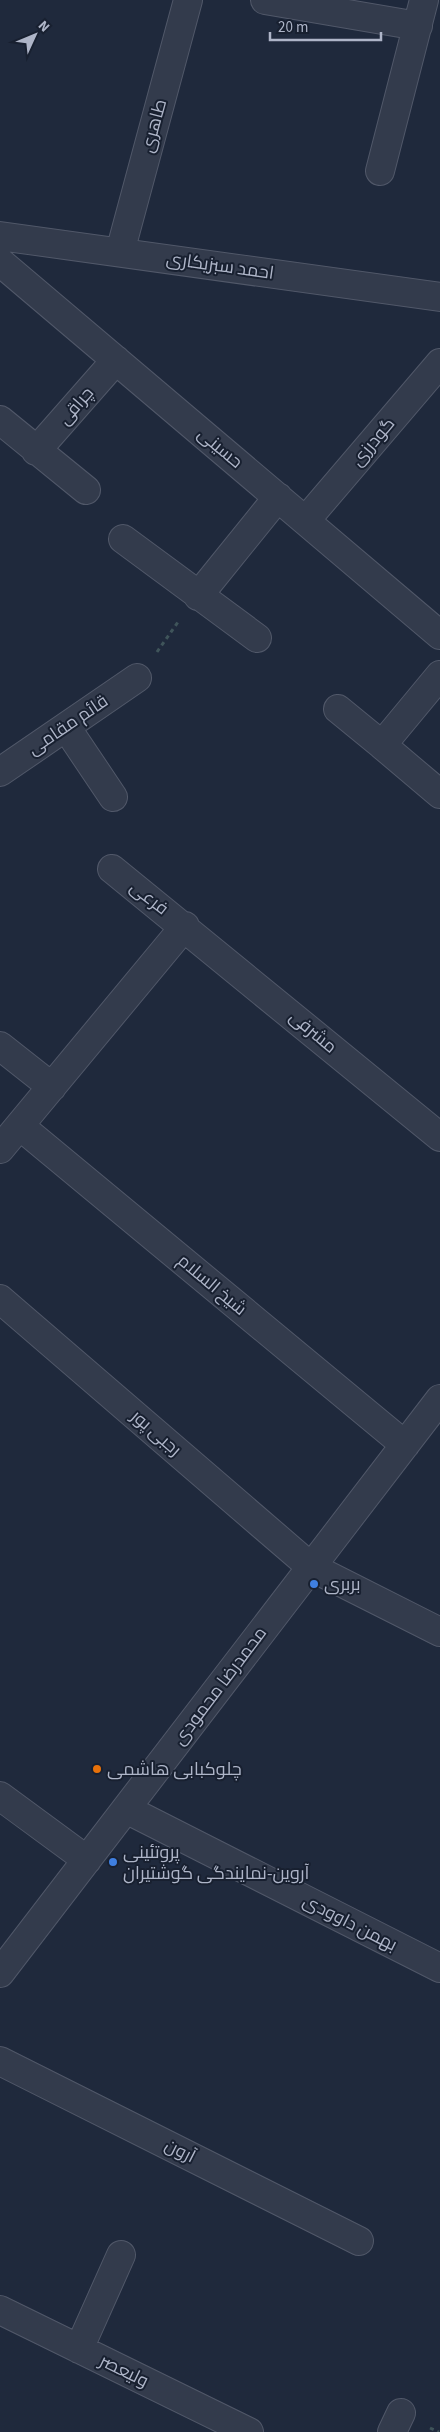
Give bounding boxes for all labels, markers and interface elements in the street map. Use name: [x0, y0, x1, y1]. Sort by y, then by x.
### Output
north arrow: [10, 10, 60, 60]
scale bar: [270, 10, 381, 42]
text: N: [33, 16, 54, 37]
text: 20 m: [278, 17, 308, 38]
street label: طاهری: [135, 96, 173, 156]
street label: احمد سبزیکاری: [164, 246, 276, 286]
street label: چراقی: [52, 381, 100, 431]
street label: گودرزی: [345, 412, 401, 472]
street label: حسینی: [192, 422, 248, 474]
street label: قائم مقامی: [23, 689, 113, 761]
street label: فرعی: [124, 875, 174, 921]
street label: مشرفی: [284, 1005, 342, 1059]
street label: شیخ السلام: [172, 1249, 252, 1321]
street label: رجبی پور: [125, 1403, 187, 1462]
place label: بربری: [324, 1572, 361, 1597]
marker: بربری: [308, 1578, 320, 1590]
street label: محمدرضا محمودی: [167, 1622, 273, 1750]
place label: چلوکبابی هاشمی: [107, 1757, 242, 1782]
marker: چلوکبابی هاشمی: [91, 1763, 103, 1775]
place label: پروتئینی آروین-نمایندگی گوشتیران: [123, 1840, 309, 1886]
marker: پروتئینی آروین-نمایندگی گوشتیران: [107, 1856, 119, 1868]
street label: بهمن داوودی: [298, 1888, 402, 1958]
street label: آرون: [160, 2133, 200, 2169]
street label: ولیعصر: [94, 2348, 153, 2394]

